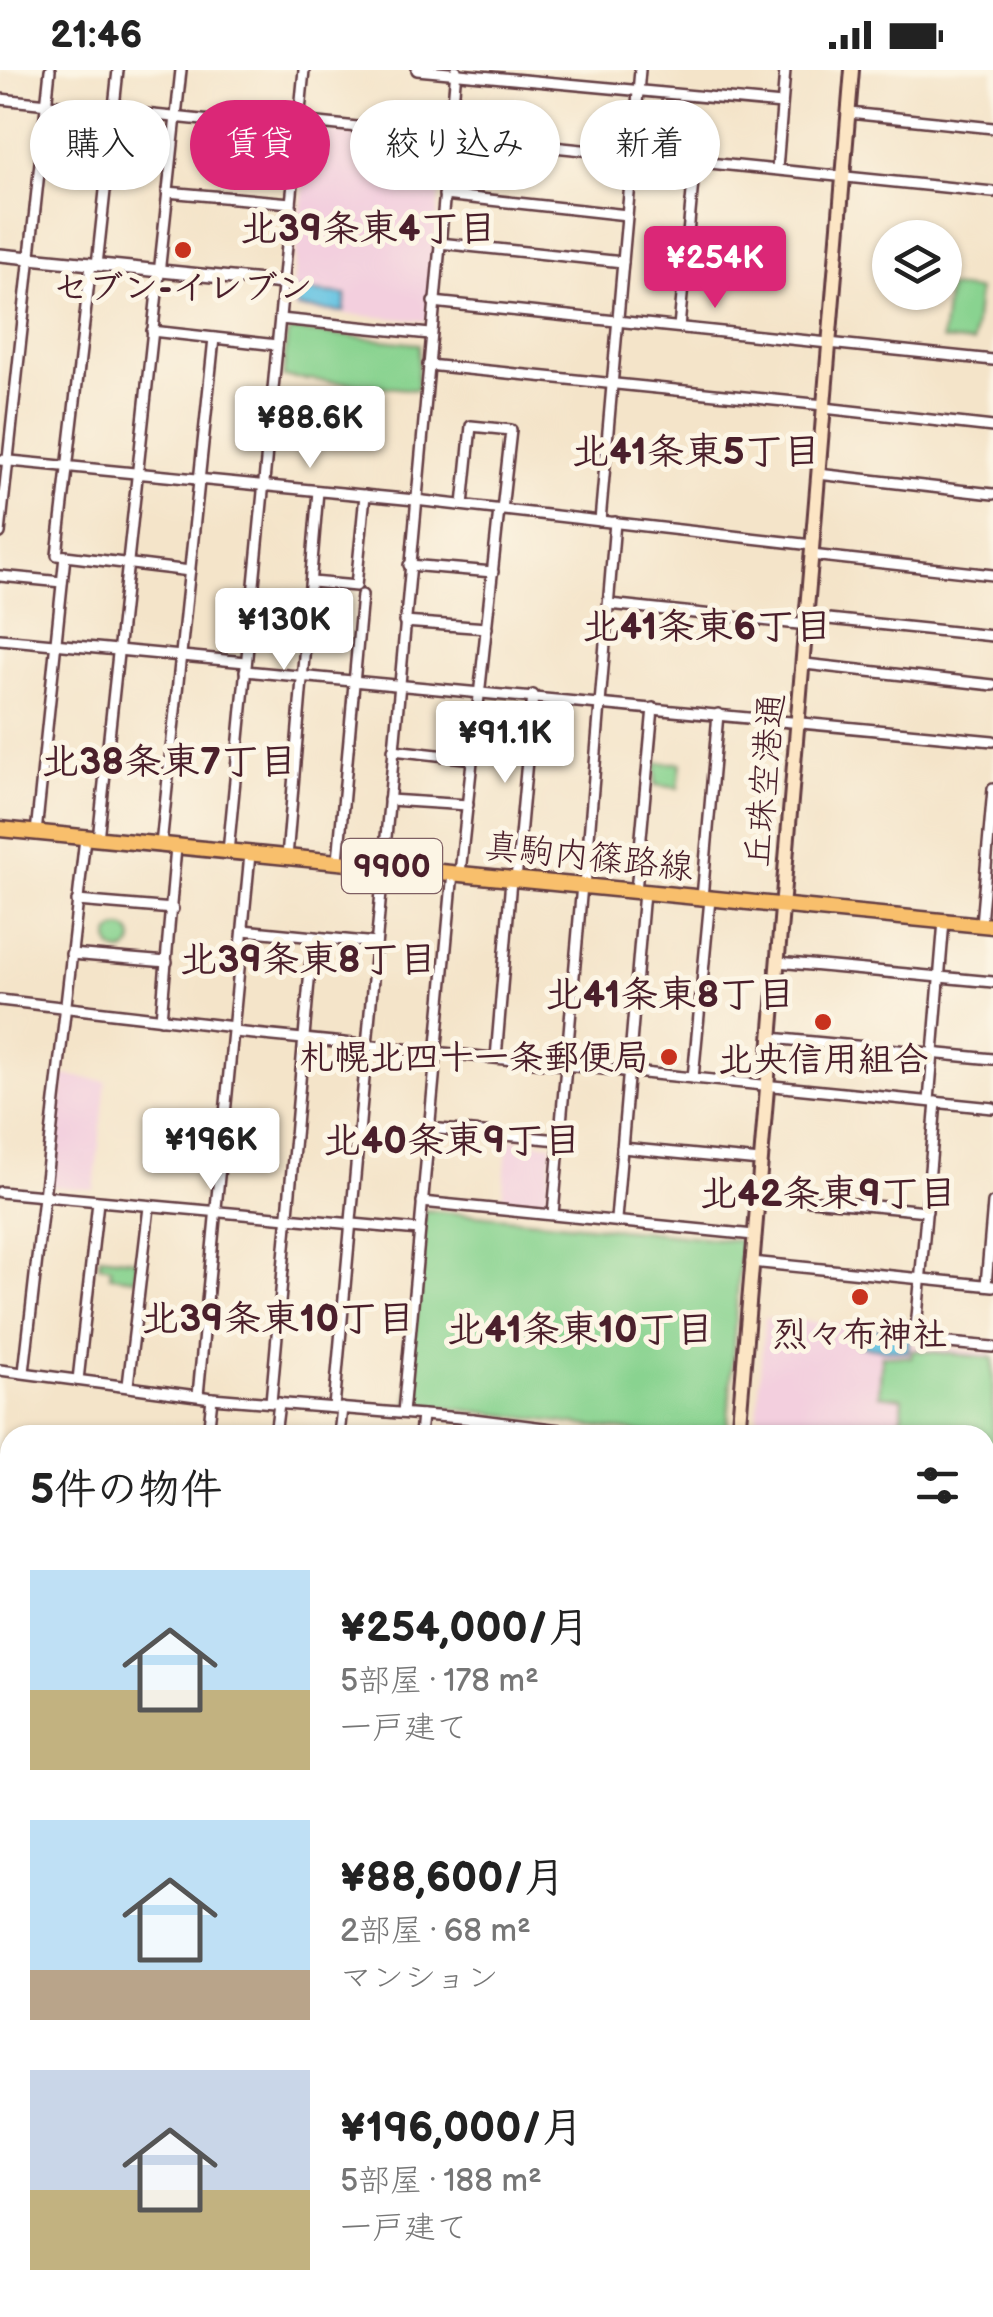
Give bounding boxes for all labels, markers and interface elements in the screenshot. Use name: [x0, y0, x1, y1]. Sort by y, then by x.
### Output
text: 21:46: [50, 13, 143, 58]
chip: 購入: [30, 100, 170, 190]
chip: 賃貸: [190, 100, 330, 190]
chip: 絞り込み: [350, 100, 560, 190]
chip: 新着: [580, 100, 720, 190]
district label: 北39条東4丁目: [240, 207, 496, 252]
map controls: [872, 220, 962, 310]
button: layers: [872, 220, 962, 310]
pin: ¥254K: [645, 226, 785, 311]
marker: セブン-イレブン: [172, 239, 194, 261]
text: ¥254K: [666, 239, 764, 278]
place label: セブン-イレブン: [53, 267, 313, 310]
pin: ¥88.6K: [229, 386, 391, 471]
text: ¥88.6K: [257, 399, 363, 438]
district label: 北41条東5丁目: [571, 430, 821, 475]
pin: ¥130K: [214, 588, 354, 673]
text: ¥130K: [237, 601, 331, 640]
district label: 北41条東6丁目: [582, 605, 832, 650]
street label: 丘珠空港通: [736, 691, 795, 869]
pin: ¥91.1K: [424, 701, 586, 786]
text: ¥91.1K: [458, 714, 552, 753]
district label: 北38条東7丁目: [41, 740, 297, 785]
street label: 真駒内篠路線: [482, 825, 696, 890]
road number: 9900: [342, 839, 442, 893]
district label: 北39条東8丁目: [179, 938, 437, 983]
district label: 北41条東8丁目: [545, 973, 795, 1018]
marker: 北央信用組合: [812, 1011, 834, 1033]
place label: 札幌北四十一条郵便局: [299, 1037, 649, 1080]
place label: 北央信用組合: [718, 1039, 928, 1082]
marker: 札幌北四十一条郵便局: [658, 1046, 680, 1068]
pin: ¥196K: [141, 1108, 281, 1193]
district label: 北40条東9丁目: [323, 1119, 581, 1164]
text: ¥196K: [164, 1121, 258, 1160]
district label: 北42条東9丁目: [699, 1172, 957, 1217]
marker: 烈々布神社: [849, 1286, 871, 1308]
district label: 北39条東10丁目: [141, 1297, 415, 1342]
district label: 北41条東10丁目: [446, 1308, 714, 1353]
place label: 烈々布神社: [772, 1314, 948, 1357]
icon: filters: [910, 1458, 965, 1513]
text: 5件の物件: [30, 1465, 222, 1516]
text: ¥254,000/月: [340, 1603, 590, 1654]
icon: home: [110, 1610, 230, 1730]
text: 5部屋 · 178 m²: [340, 1662, 539, 1701]
text: 一戸建て: [340, 1709, 468, 1748]
text: ¥88,600/月: [340, 1853, 566, 1904]
icon: home: [110, 1860, 230, 1980]
text: 2部屋 · 68 m²: [340, 1912, 531, 1951]
text: マンション: [340, 1959, 499, 1998]
text: ¥196,000/月: [340, 2103, 583, 2154]
icon: home: [110, 2110, 230, 2230]
text: 5部屋 · 188 m²: [340, 2162, 542, 2201]
text: 一戸建て: [340, 2209, 468, 2248]

